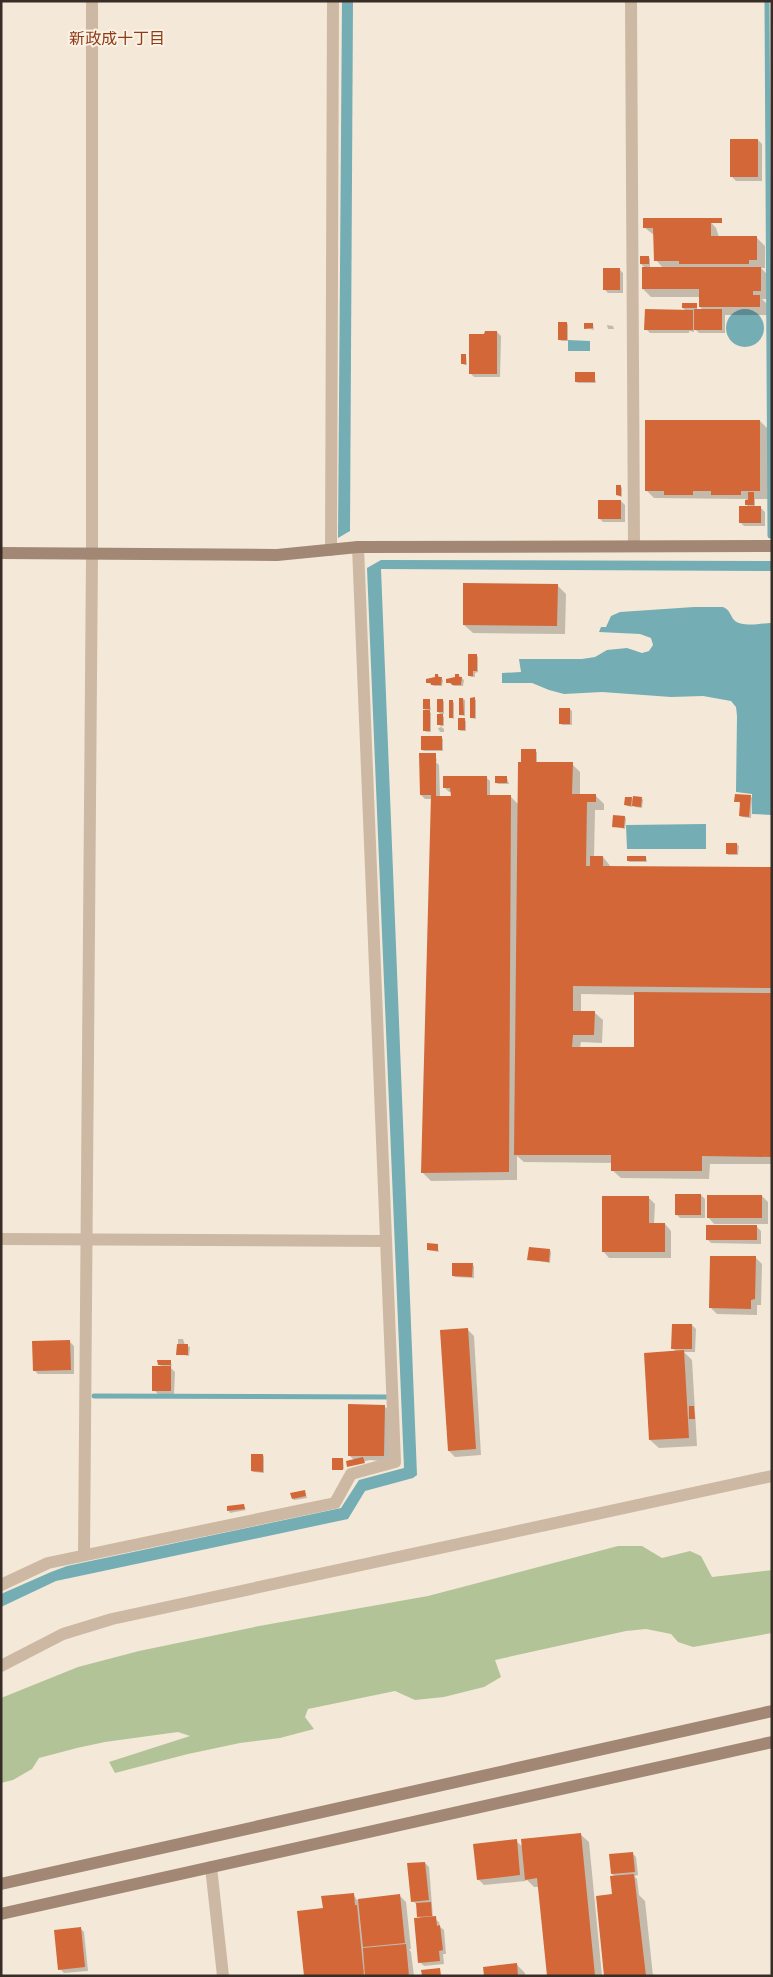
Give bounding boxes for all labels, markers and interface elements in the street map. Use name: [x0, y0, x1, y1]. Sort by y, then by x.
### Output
district label: 新政成十丁目: [69, 29, 165, 48]

